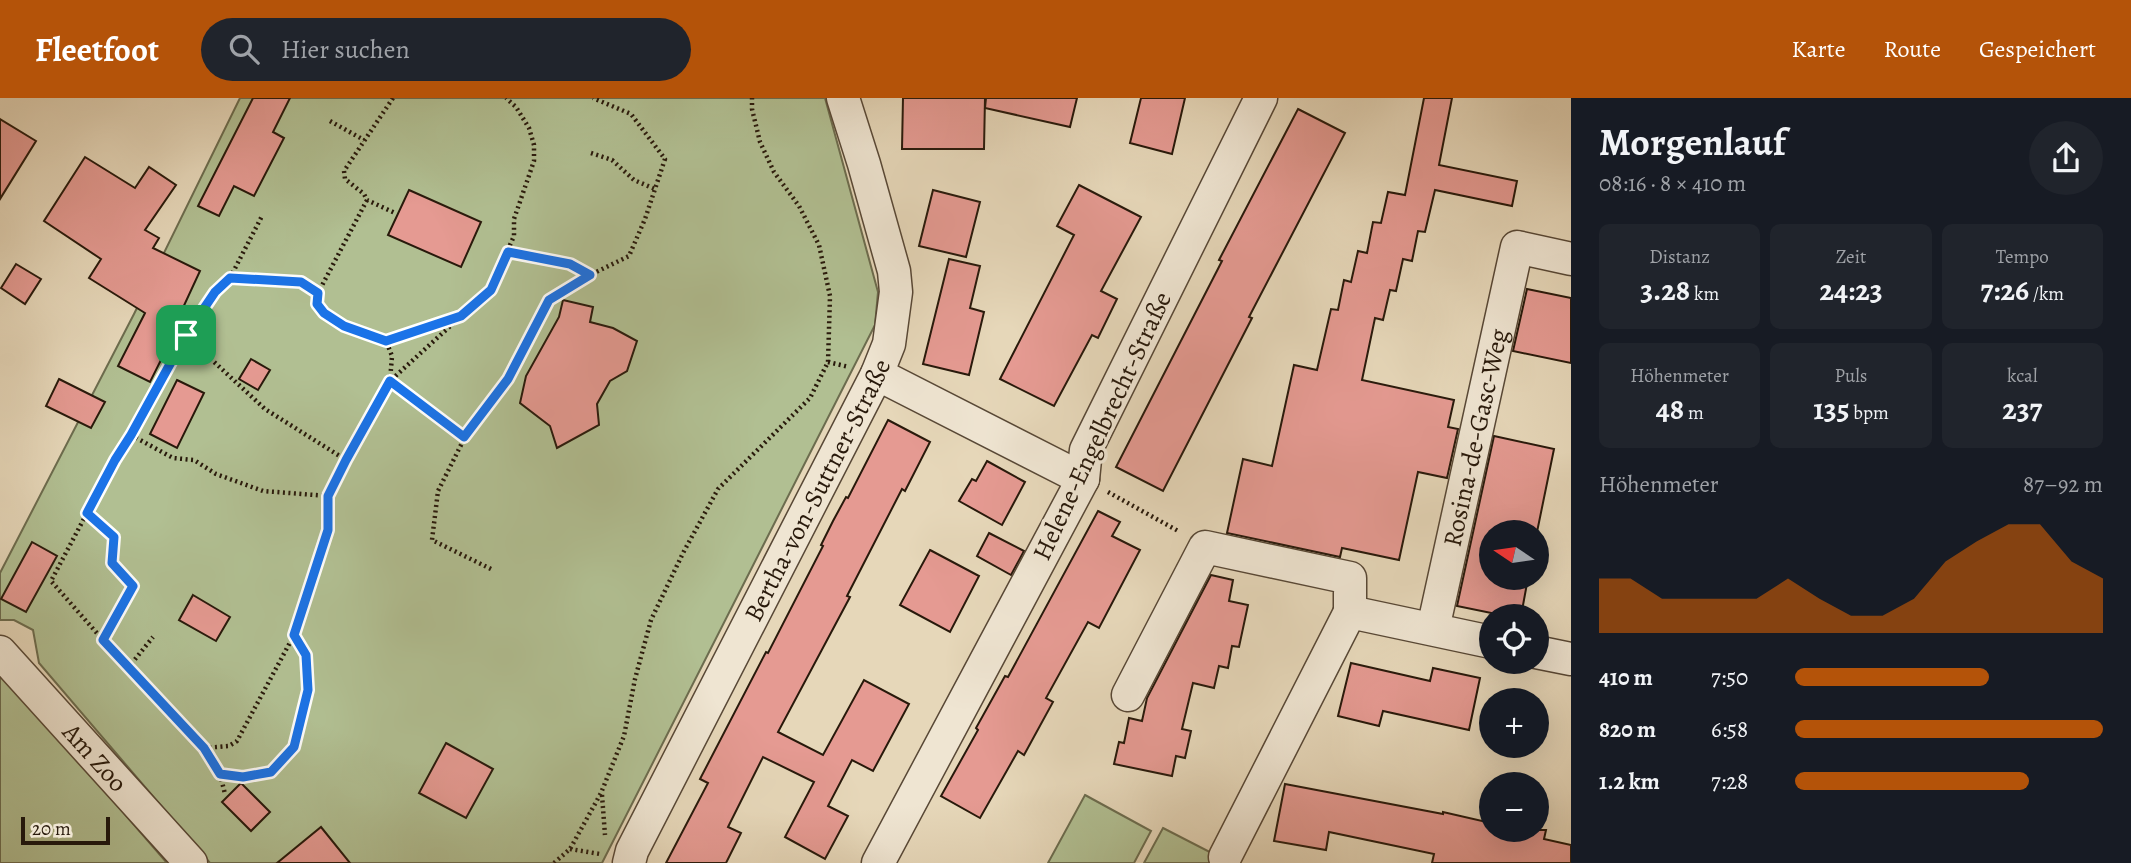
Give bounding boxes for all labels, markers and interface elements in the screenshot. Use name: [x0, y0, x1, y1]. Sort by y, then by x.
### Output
search box: [201, 18, 691, 81]
text: Fleetfoot: [35, 27, 159, 72]
icon: search: [225, 30, 263, 68]
text: Hier suchen: [281, 32, 410, 67]
text: Karte: [1792, 33, 1845, 65]
text: Route: [1883, 33, 1941, 65]
text: Gespeichert: [1979, 33, 2096, 65]
text: Morgenlauf: [1599, 116, 1786, 168]
button: share: [2029, 121, 2103, 195]
text: 08:16 · 8 × 410 m: [1599, 168, 1746, 199]
text: Distanz: [1649, 244, 1710, 270]
text: Zeit: [1836, 244, 1866, 270]
text: Tempo: [1996, 244, 2049, 270]
text: 3.28: [1640, 270, 1690, 310]
text: 24:23: [1819, 270, 1883, 310]
text: 7:26: [1980, 270, 2029, 310]
text: km: [1690, 281, 1719, 307]
text: /km: [2029, 281, 2064, 307]
street label: Helene-Engelbrecht-Straße: [1024, 286, 1180, 566]
pin: [156, 305, 216, 365]
icon: arrive: [167, 316, 205, 354]
street label: Rosina-de-Gasc-Weg: [1434, 325, 1516, 550]
street label: Bertha-von-Suttner-Straße: [735, 354, 899, 627]
text: Höhenmeter: [1630, 363, 1729, 389]
text: Puls: [1834, 363, 1868, 389]
text: kcal: [2007, 363, 2038, 389]
text: 48: [1656, 389, 1684, 429]
text: 135: [1813, 389, 1850, 429]
text: 237: [2002, 389, 2042, 429]
text: m: [1684, 400, 1704, 426]
text: bpm: [1850, 400, 1889, 426]
text: Höhenmeter: [1599, 469, 1719, 500]
text: 87–92 m: [2023, 469, 2103, 500]
north arrow: [1479, 520, 1549, 590]
map controls: [1479, 520, 1549, 842]
button: locate: [1479, 604, 1549, 674]
text: 410 m: [1599, 662, 1653, 693]
text: 7:50: [1711, 662, 1748, 693]
button: +: [1479, 688, 1549, 758]
text: 820 m: [1599, 714, 1656, 745]
text: 6:58: [1711, 714, 1748, 745]
street label: Am Zoo: [54, 715, 136, 799]
text: 1.2 km: [1599, 766, 1660, 797]
text: 7:28: [1711, 766, 1748, 797]
button: −: [1479, 772, 1549, 842]
scale bar: [21, 814, 110, 846]
text: 20 m: [32, 816, 71, 842]

